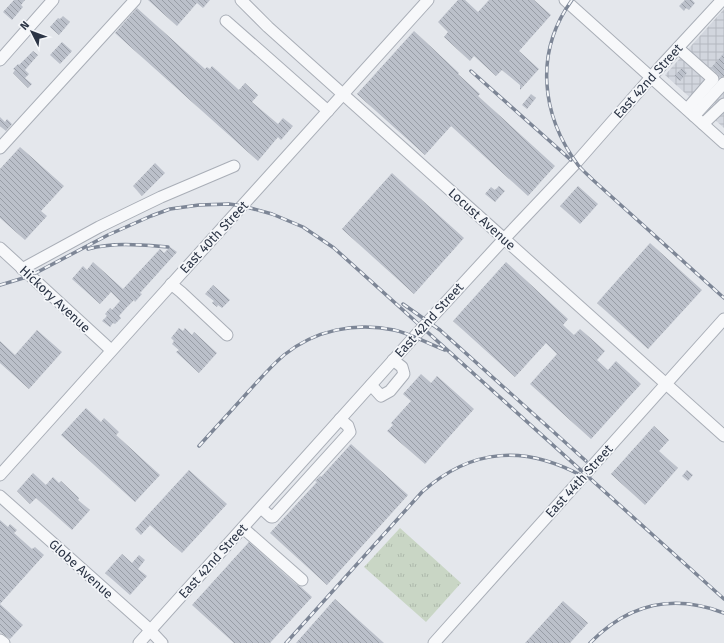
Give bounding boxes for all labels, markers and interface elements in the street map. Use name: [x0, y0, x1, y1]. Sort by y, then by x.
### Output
north arrow: [12, 12, 52, 52]
text: N: [18, 19, 32, 33]
street label: East 42nd Street: [611, 40, 686, 121]
street label: Locust Avenue: [445, 185, 519, 253]
street label: East 40th Street: [177, 198, 251, 276]
street label: Hickory Avenue: [17, 263, 93, 335]
street label: East 42nd Street: [392, 279, 467, 360]
street label: East 44th Street: [542, 441, 616, 521]
street label: East 42nd Street: [176, 520, 251, 601]
street label: Globe Avenue: [46, 536, 116, 602]

